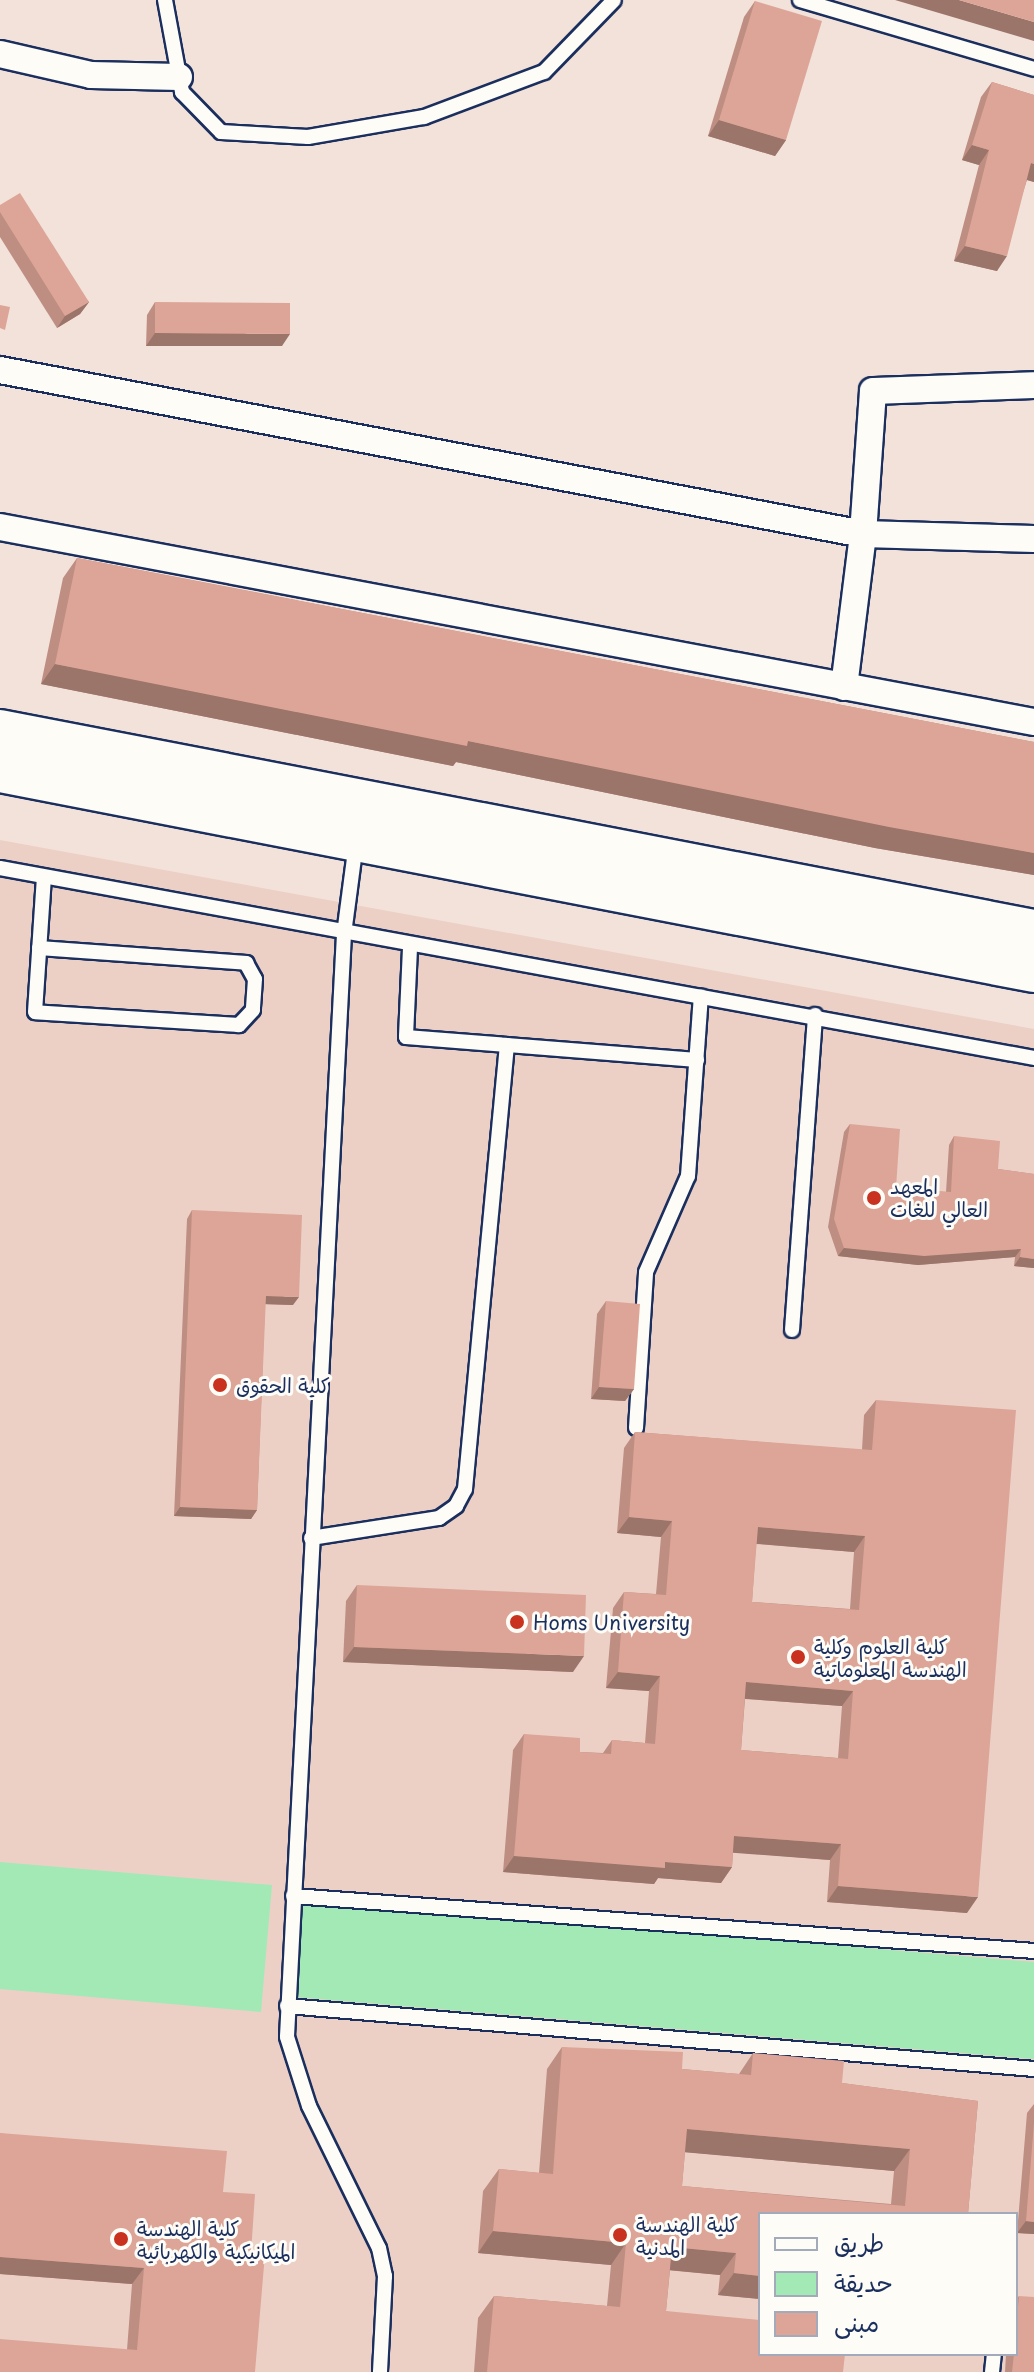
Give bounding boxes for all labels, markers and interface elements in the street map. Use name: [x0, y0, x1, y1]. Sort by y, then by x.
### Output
place label: المعهد العالي للغات: [890, 1174, 988, 1221]
marker: المعهد العالي للغات: [865, 1189, 883, 1207]
place label: كلية الحقوق: [236, 1373, 330, 1397]
marker: كلية الحقوق: [211, 1376, 229, 1394]
place label: Homs University: [533, 1610, 690, 1634]
marker: Homs University: [508, 1613, 526, 1631]
place label: كلية العلوم وكلية الهندسة المعلوماتية: [814, 1634, 967, 1681]
marker: كلية العلوم وكلية الهندسة المعلوماتية: [789, 1648, 807, 1666]
place label: كلية الهندسة المدنية: [636, 2212, 738, 2259]
legend: [758, 2212, 1018, 2356]
place label: كلية الهندسة الميكانيكية والكهربائية: [137, 2216, 296, 2263]
text: طريق: [834, 2224, 884, 2260]
marker: كلية الهندسة المدنية: [611, 2226, 629, 2244]
marker: كلية الهندسة الميكانيكية والكهربائية: [112, 2230, 130, 2248]
text: حديقة: [834, 2264, 893, 2300]
text: مبنى: [834, 2304, 879, 2340]

